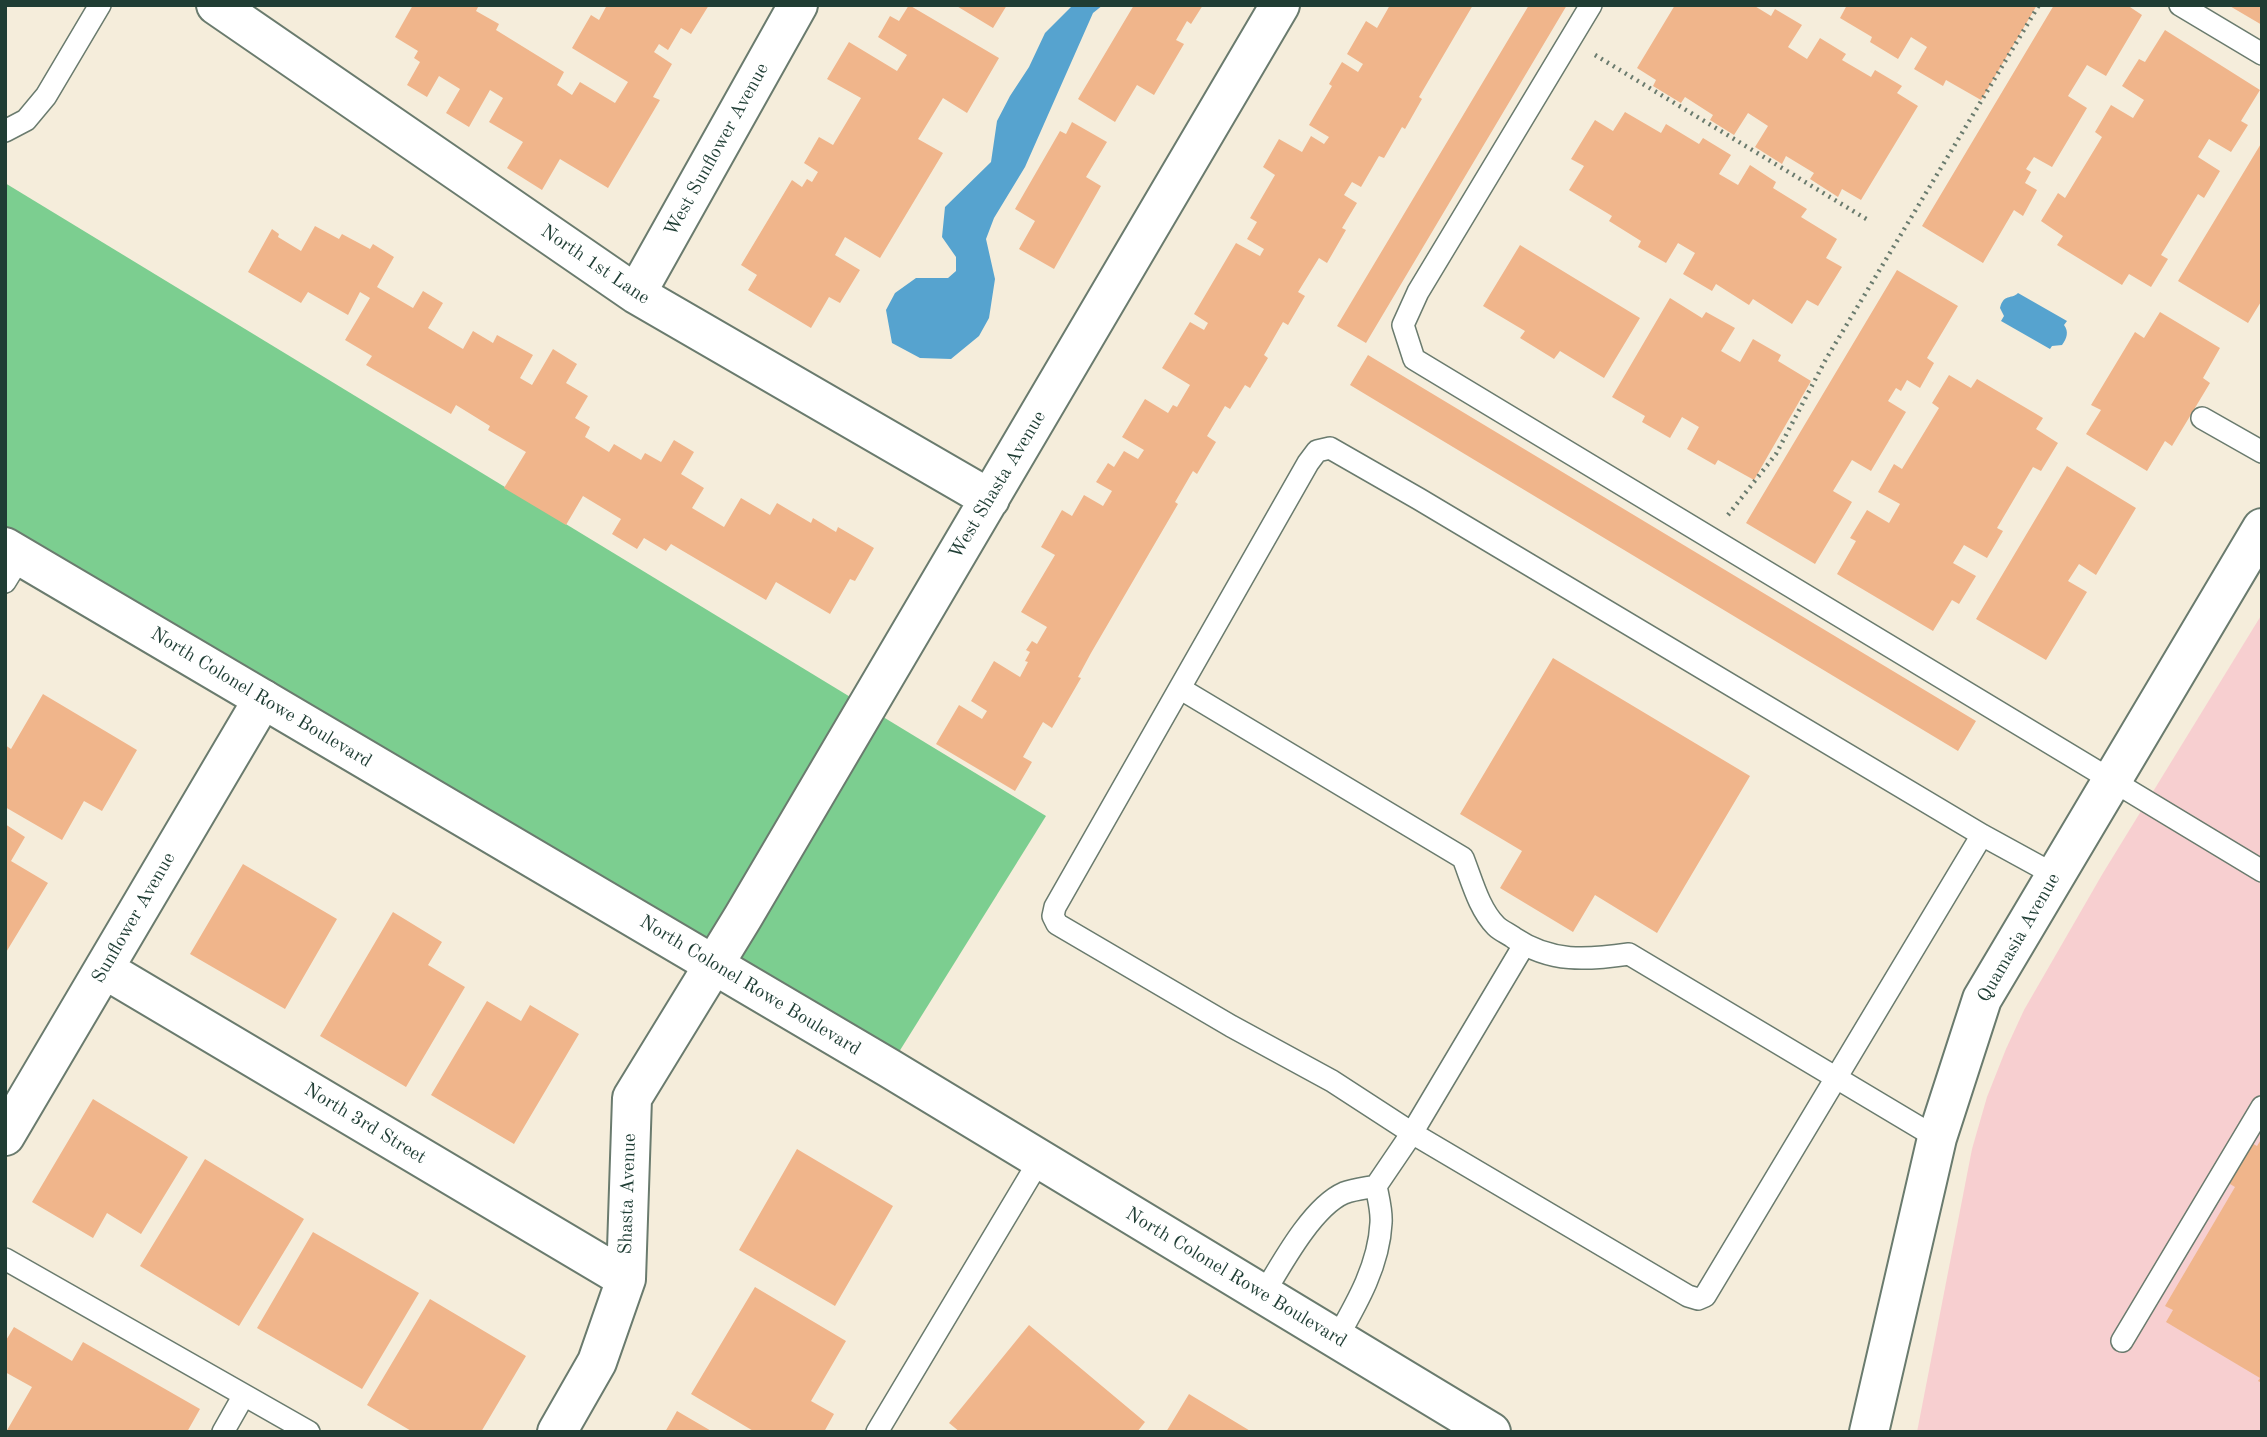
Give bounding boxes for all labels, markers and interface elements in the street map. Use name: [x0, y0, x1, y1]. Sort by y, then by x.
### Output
street label: West Sunflower Avenue: [660, 59, 774, 241]
street label: North 1st Lane: [536, 220, 654, 310]
street label: West Shasta Avenue: [945, 407, 1051, 563]
street label: North Colonel Rowe Boulevard: [146, 623, 376, 773]
street label: Sunflower Avenue: [87, 848, 181, 988]
street label: Quamasia Avenue: [1973, 869, 2065, 1007]
street label: North Colonel Rowe Boulevard: [635, 911, 865, 1061]
street label: North 3rd Street: [300, 1079, 430, 1169]
street label: Shasta Avenue: [614, 1133, 642, 1255]
street label: North Colonel Rowe Boulevard: [1121, 1203, 1351, 1353]

